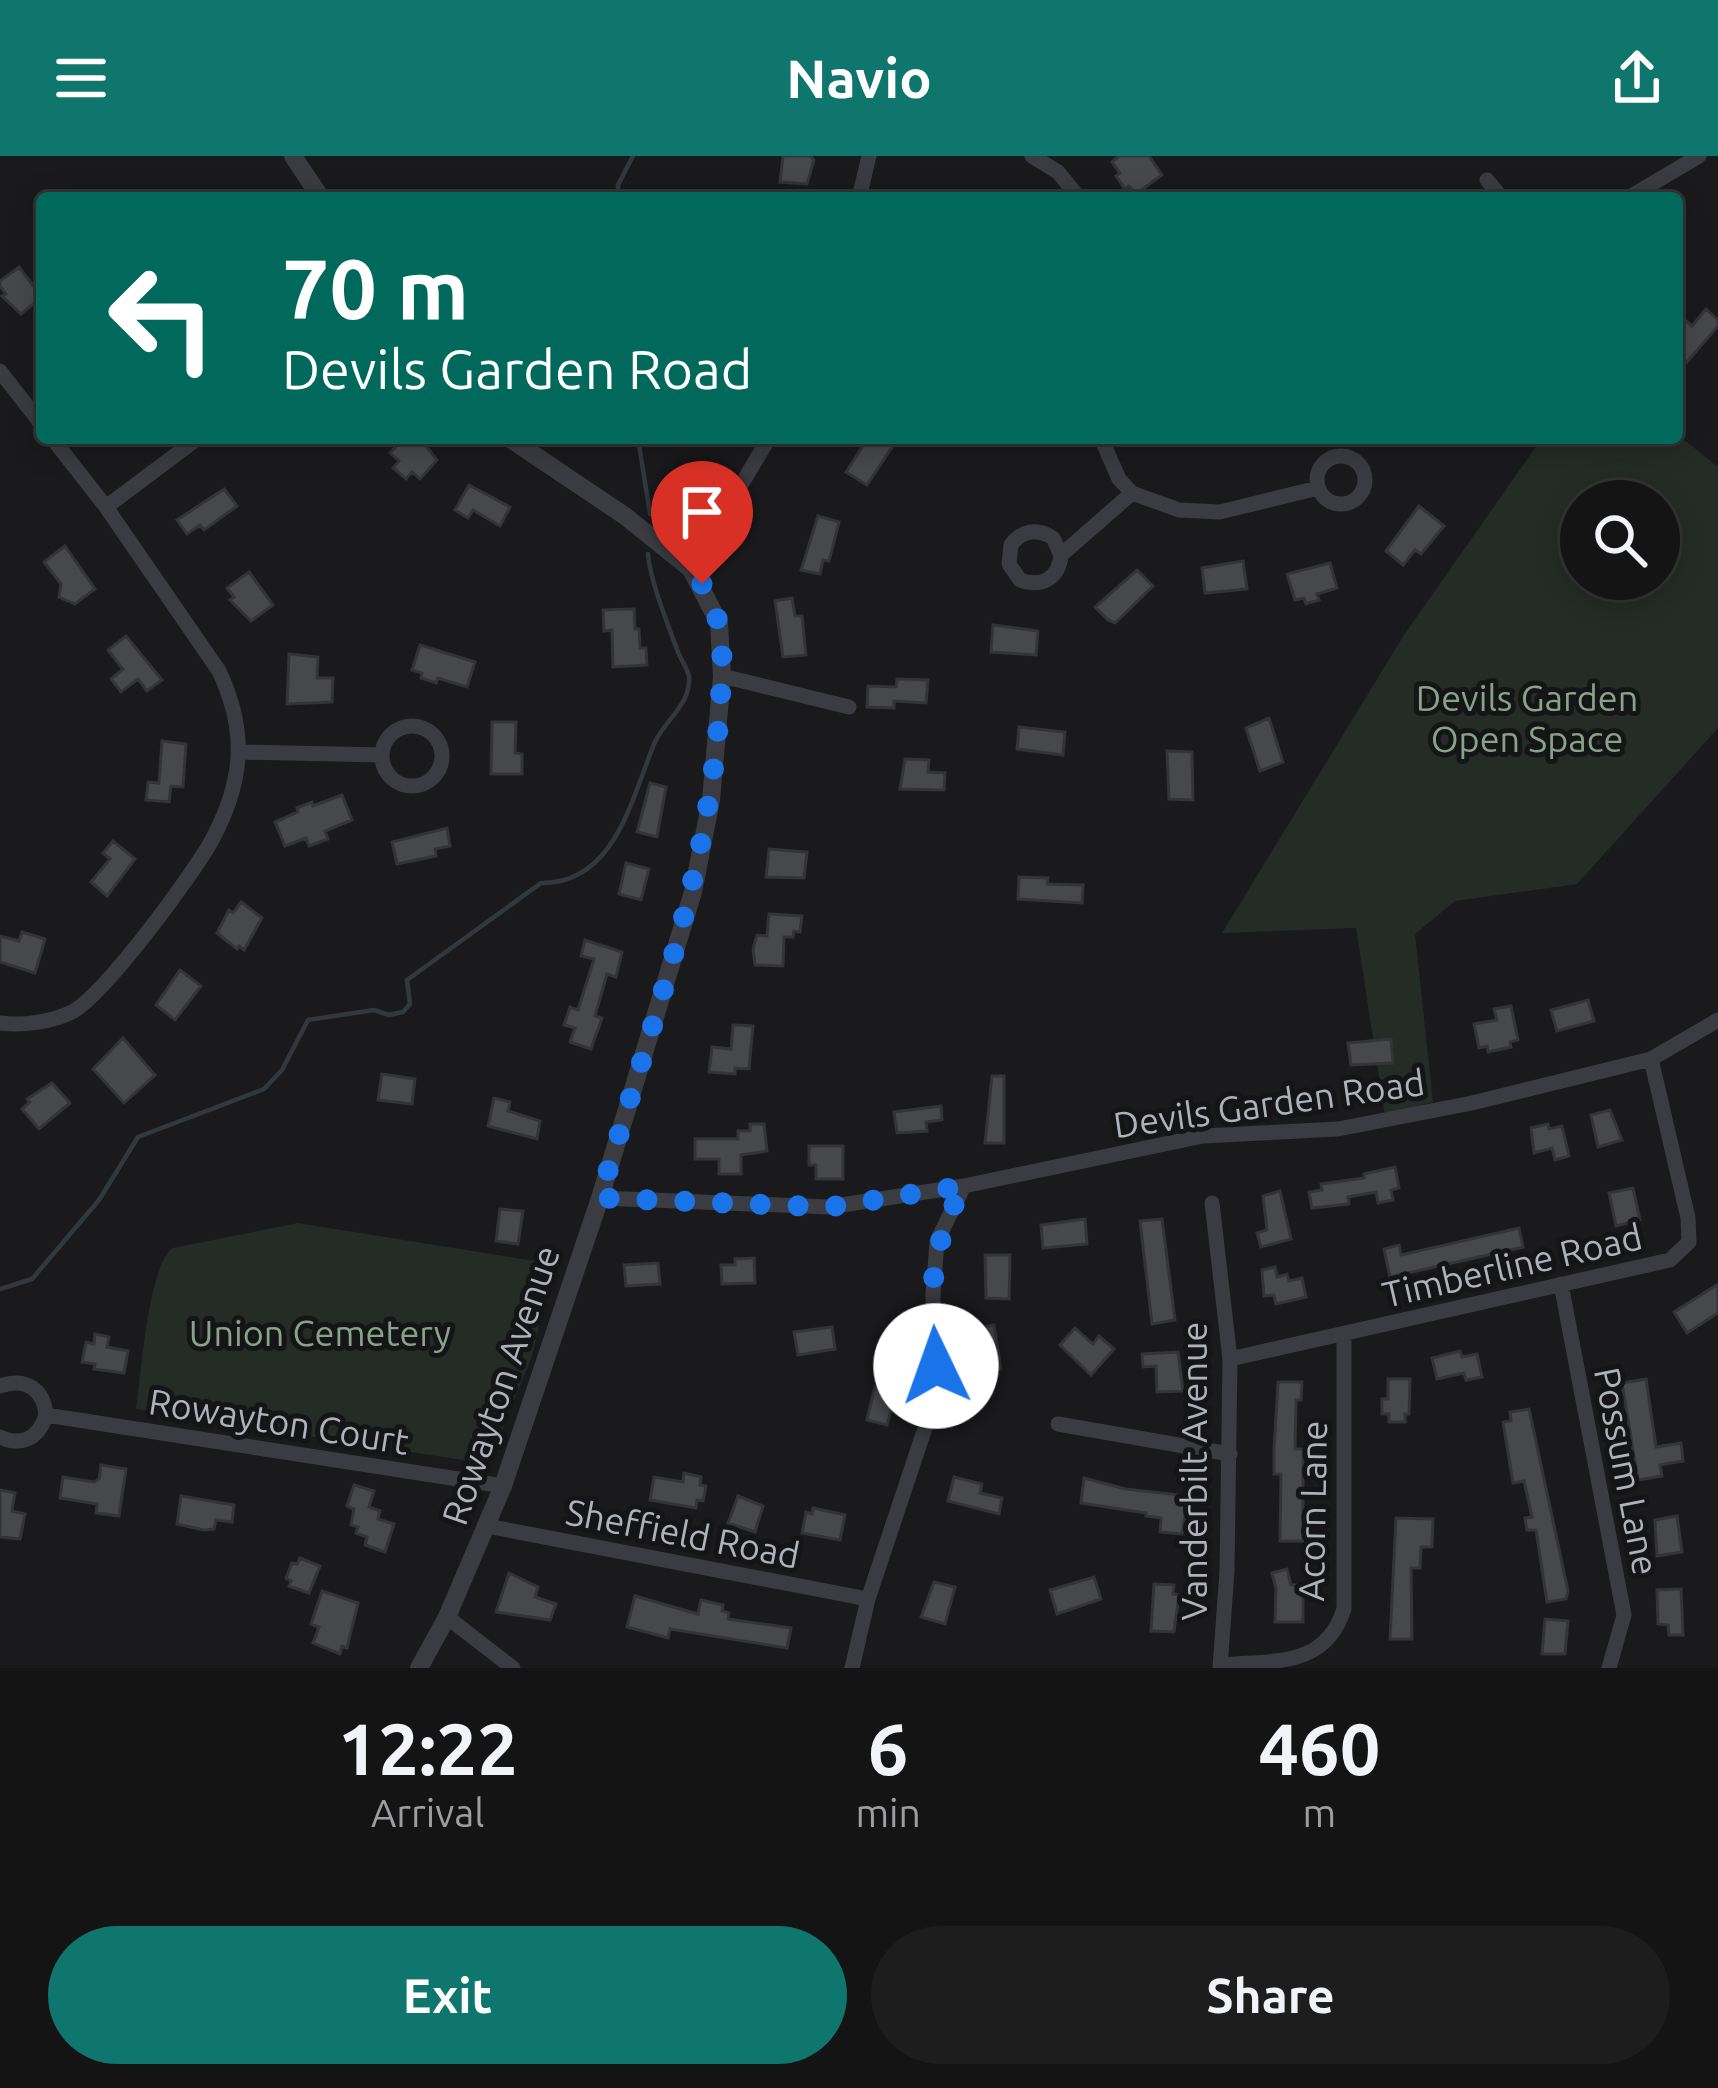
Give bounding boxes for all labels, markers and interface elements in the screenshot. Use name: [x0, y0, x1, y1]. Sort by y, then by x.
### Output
icon: menu: [48, 45, 114, 111]
icon: share: [1604, 45, 1670, 111]
text: Navio: [786, 48, 932, 108]
icon: left: [84, 240, 240, 396]
text: 70 m: [282, 241, 469, 335]
text: Devils Garden Road: [282, 339, 752, 399]
pin: [651, 461, 753, 584]
icon: arrive: [669, 479, 735, 545]
map controls: [1560, 480, 1680, 600]
button: search: [1560, 480, 1680, 600]
park label: Devils Garden Open Space: [1416, 677, 1638, 759]
street label: Devils Garden Road: [1111, 1061, 1427, 1145]
street label: Timberline Road: [1378, 1215, 1646, 1315]
street label: Rowayton Avenue: [433, 1240, 567, 1530]
position arrow: [873, 1303, 999, 1429]
park label: Union Cemetery: [189, 1312, 451, 1353]
street label: Vanderbilt Avenue: [1173, 1322, 1214, 1620]
street label: Possum Lane: [1587, 1364, 1667, 1578]
street label: Rowayton Court: [146, 1380, 412, 1462]
street label: Acorn Lane: [1290, 1420, 1334, 1602]
street label: Sheffield Road: [563, 1490, 803, 1576]
text: 12:22: [338, 1708, 518, 1789]
text: 6: [868, 1708, 908, 1789]
text: 460: [1258, 1708, 1380, 1789]
text: Arrival: [371, 1791, 485, 1834]
text: min: [855, 1791, 921, 1834]
text: m: [1303, 1791, 1336, 1834]
button: Exit: [48, 1926, 847, 2064]
button: Share: [871, 1926, 1670, 2064]

